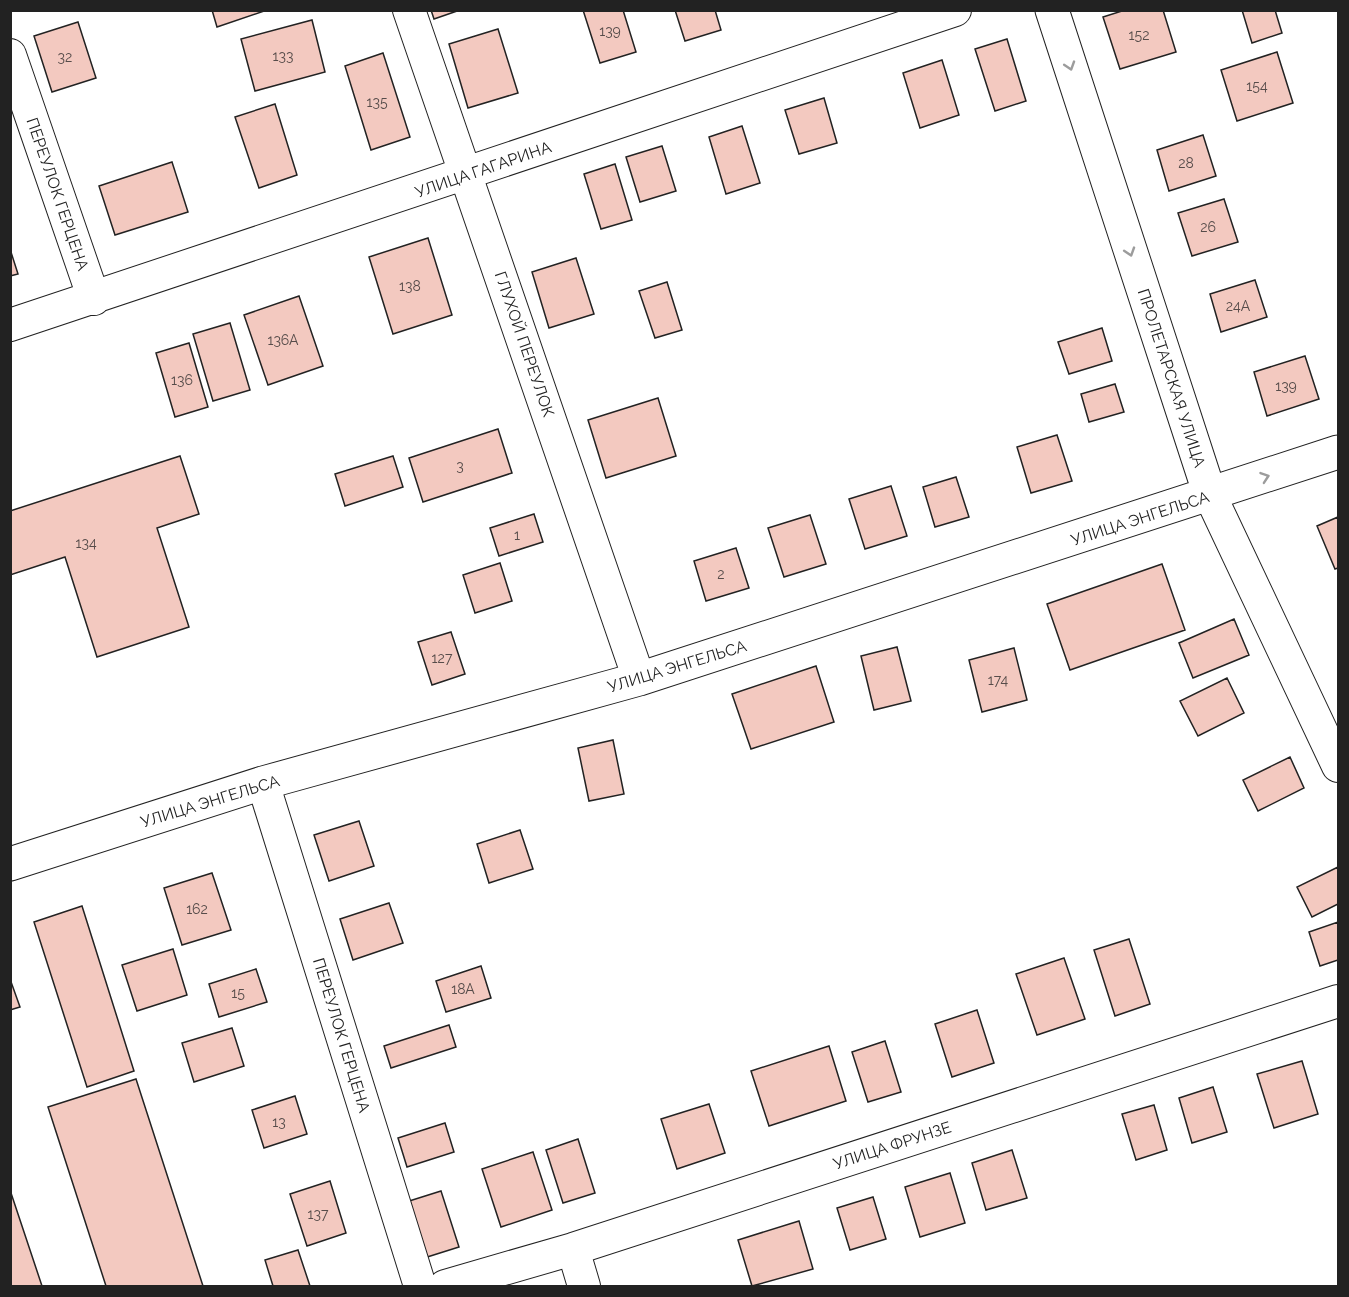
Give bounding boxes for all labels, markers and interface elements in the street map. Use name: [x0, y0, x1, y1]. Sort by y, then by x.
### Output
house number: 139: [599, 23, 621, 39]
house number: 152: [1129, 27, 1149, 43]
house number: 133: [273, 48, 293, 64]
house number: 32: [58, 49, 72, 65]
one-way arrow: [1063, 60, 1076, 71]
house number: 154: [1246, 78, 1268, 94]
house number: 135: [366, 94, 388, 110]
street label: ПЕРЕУЛОК ГЕРЦЕНА: [22, 115, 93, 273]
street label: УЛИЦА ГАГАРИНА: [413, 137, 554, 202]
house number: 28: [1178, 155, 1194, 171]
house number: 26: [1200, 219, 1216, 235]
one-way arrow: [1123, 246, 1136, 257]
street label: ГЛУХОЙ ПЕРЕУЛОК: [491, 269, 558, 419]
house number: 138: [399, 278, 421, 294]
street label: ПРОЛЕТАРСКАЯ УЛИЦА: [1134, 286, 1209, 470]
house number: 24А: [1226, 298, 1251, 314]
house number: 136А: [267, 332, 299, 348]
house number: 136: [171, 372, 193, 388]
house number: 139: [1275, 378, 1297, 394]
house number: 3: [456, 458, 464, 474]
one-way arrow: [1259, 471, 1270, 484]
street label: УЛИЦА ЭНГЕЛЬСА: [1069, 487, 1212, 550]
house number: 1: [514, 527, 520, 543]
house number: 134: [75, 535, 97, 551]
house number: 2: [717, 566, 725, 582]
street label: УЛИЦА ЭНГЕЛЬСА: [605, 636, 749, 697]
house number: 127: [432, 650, 453, 666]
house number: 174: [988, 672, 1009, 688]
street label: УЛИЦА ЭНГЕЛЬСА: [138, 771, 282, 832]
house number: 162: [186, 901, 208, 917]
street label: ПЕРЕУЛОК ГЕРЦЕНА: [309, 956, 374, 1115]
house number: 18А: [451, 981, 475, 997]
house number: 15: [231, 985, 245, 1001]
house number: 13: [272, 1114, 286, 1130]
street label: УЛИЦА ФРУНЗЕ: [831, 1117, 954, 1173]
house number: 137: [308, 1206, 329, 1222]

